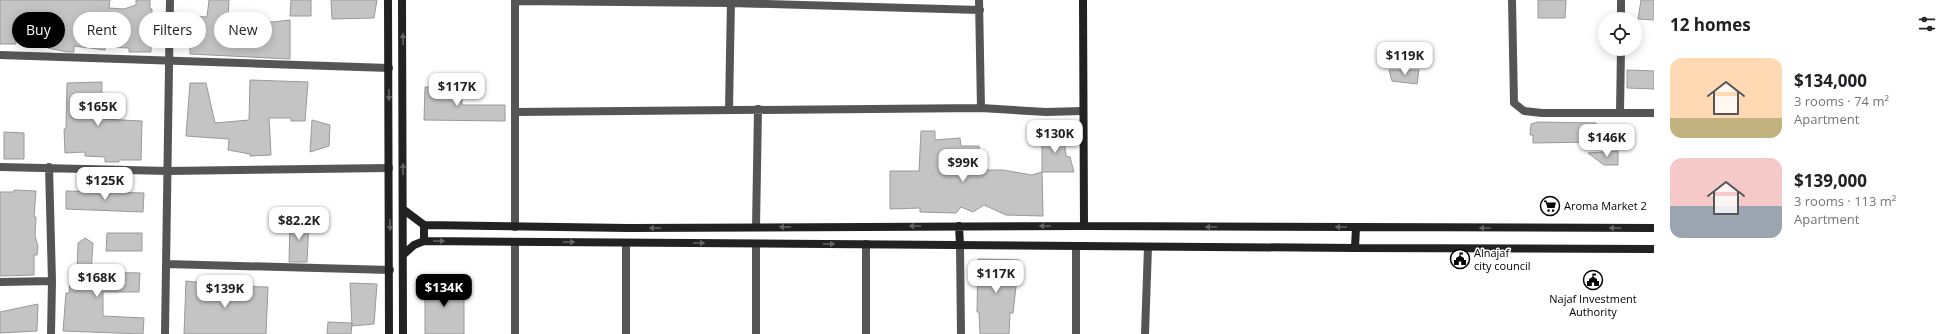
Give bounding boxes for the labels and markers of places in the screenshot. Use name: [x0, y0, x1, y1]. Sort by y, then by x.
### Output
pin: $119K: [1377, 42, 1433, 76]
pin: $117K: [429, 73, 485, 107]
pin: $165K: [70, 93, 126, 127]
pin: $130K: [1027, 120, 1083, 154]
pin: $146K: [1579, 124, 1635, 158]
pin: $99K: [939, 149, 987, 183]
pin: $125K: [77, 167, 133, 201]
supermarket icon: Aroma Market 2: [1539, 195, 1561, 217]
place label: Aroma Market 2: [1564, 198, 1647, 213]
pin: $82.2K: [266, 207, 332, 241]
place label: Alnajaf city council: [1474, 245, 1531, 273]
public building icon: Alnajaf city council: [1449, 248, 1471, 270]
pin: $117K: [968, 260, 1024, 294]
pin: $168K: [69, 264, 125, 298]
public building icon: Najaf Investment Authority: [1582, 269, 1604, 291]
pin: $134K: [416, 274, 472, 308]
pin: $139K: [197, 275, 253, 309]
place label: Najaf Investment Authority: [1549, 291, 1637, 319]

